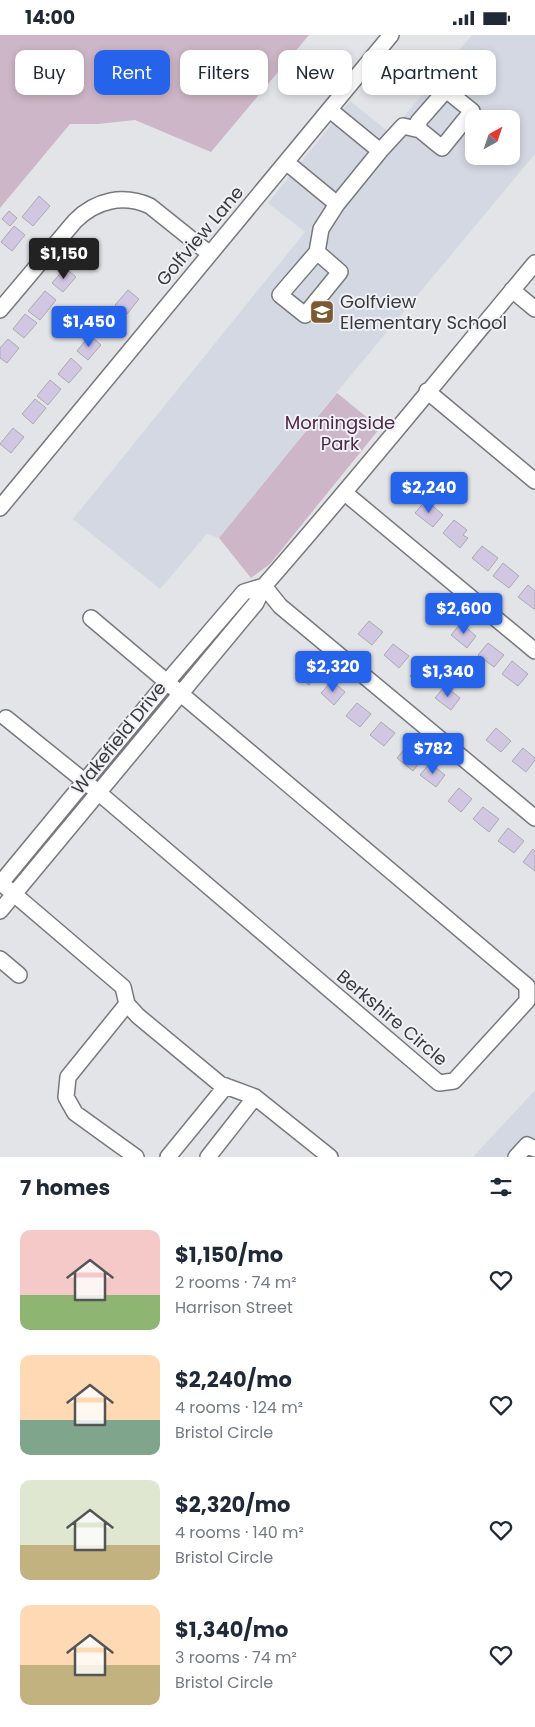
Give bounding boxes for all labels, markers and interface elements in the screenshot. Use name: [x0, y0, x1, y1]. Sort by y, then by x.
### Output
text: 14:00: [25, 4, 75, 31]
chip: Buy: [15, 50, 84, 95]
chip: Rent: [94, 50, 170, 95]
chip: Filters: [180, 50, 268, 95]
chip: New: [278, 50, 352, 95]
chip: Apartment: [362, 50, 496, 95]
north arrow: [465, 110, 520, 165]
map controls: [465, 110, 520, 165]
street label: Golfview Lane: [150, 180, 249, 291]
pin: $1,150: [23, 237, 105, 280]
text: $1,150: [40, 242, 88, 265]
place label: Golfview Elementary School: [340, 289, 507, 335]
school or university icon: Golfview Elementary School: [309, 299, 335, 325]
pin: $1,450: [48, 305, 130, 348]
text: $1,450: [63, 310, 115, 333]
park label: Morningside Park: [285, 410, 395, 456]
pin: $2,240: [388, 471, 470, 514]
text: $2,240: [402, 476, 456, 499]
pin: $2,600: [423, 593, 505, 635]
text: $2,600: [436, 597, 492, 620]
pin: $2,320: [292, 651, 374, 693]
text: $2,320: [306, 655, 360, 678]
pin: $1,340: [407, 655, 489, 698]
text: $1,340: [422, 660, 474, 683]
street label: Wakefield Drive: [65, 676, 172, 799]
pin: $782: [403, 733, 463, 775]
text: $782: [414, 737, 452, 760]
street label: Berkshire Circle: [332, 964, 453, 1071]
text: 7 homes: [20, 1173, 110, 1202]
icon: filters: [487, 1173, 515, 1201]
text: $1,150/mo: [175, 1240, 283, 1269]
icon: home: [60, 1250, 120, 1310]
icon: heart: [487, 1266, 515, 1294]
text: 2 rooms · 74 m²: [175, 1271, 297, 1294]
text: Harrison Street: [175, 1296, 293, 1319]
text: $2,240/mo: [175, 1365, 292, 1394]
icon: home: [60, 1375, 120, 1435]
icon: heart: [487, 1391, 515, 1419]
text: 4 rooms · 124 m²: [175, 1396, 303, 1419]
text: Bristol Circle: [175, 1421, 273, 1444]
text: $2,320/mo: [175, 1490, 290, 1519]
icon: home: [60, 1500, 120, 1560]
icon: heart: [487, 1516, 515, 1544]
text: 4 rooms · 140 m²: [175, 1521, 304, 1544]
text: Bristol Circle: [175, 1546, 273, 1569]
text: $1,340/mo: [175, 1615, 288, 1644]
icon: home: [60, 1625, 120, 1685]
icon: heart: [487, 1641, 515, 1669]
text: 3 rooms · 74 m²: [175, 1646, 297, 1669]
text: Bristol Circle: [175, 1671, 273, 1694]

